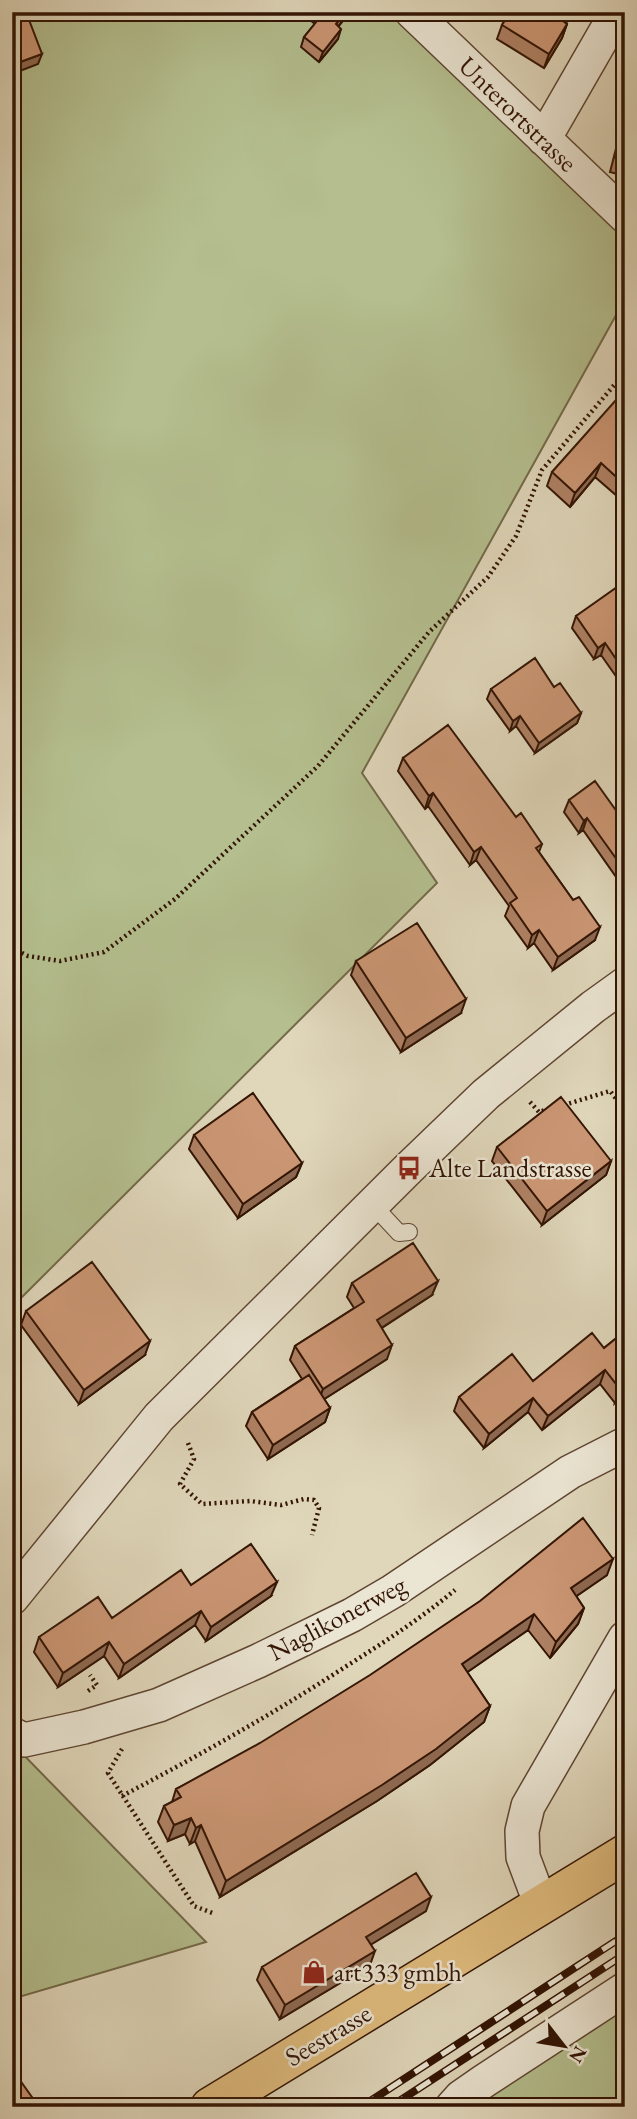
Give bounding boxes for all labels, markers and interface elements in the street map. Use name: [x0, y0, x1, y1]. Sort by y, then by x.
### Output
street label: Unterortstrasse: [451, 49, 585, 179]
place label: Alte Landstrasse: [428, 1151, 592, 1185]
bus stop icon: Alte Landstrasse: [395, 1154, 423, 1182]
street label: Naglikonerweg: [262, 1567, 412, 1668]
place label: art333 gmbh: [334, 1955, 462, 1989]
shop icon: art333 gmbh: [300, 1958, 328, 1986]
street label: Seestrasse: [279, 1996, 377, 2074]
north arrow: [528, 2010, 598, 2080]
text: N: [563, 2041, 593, 2068]

